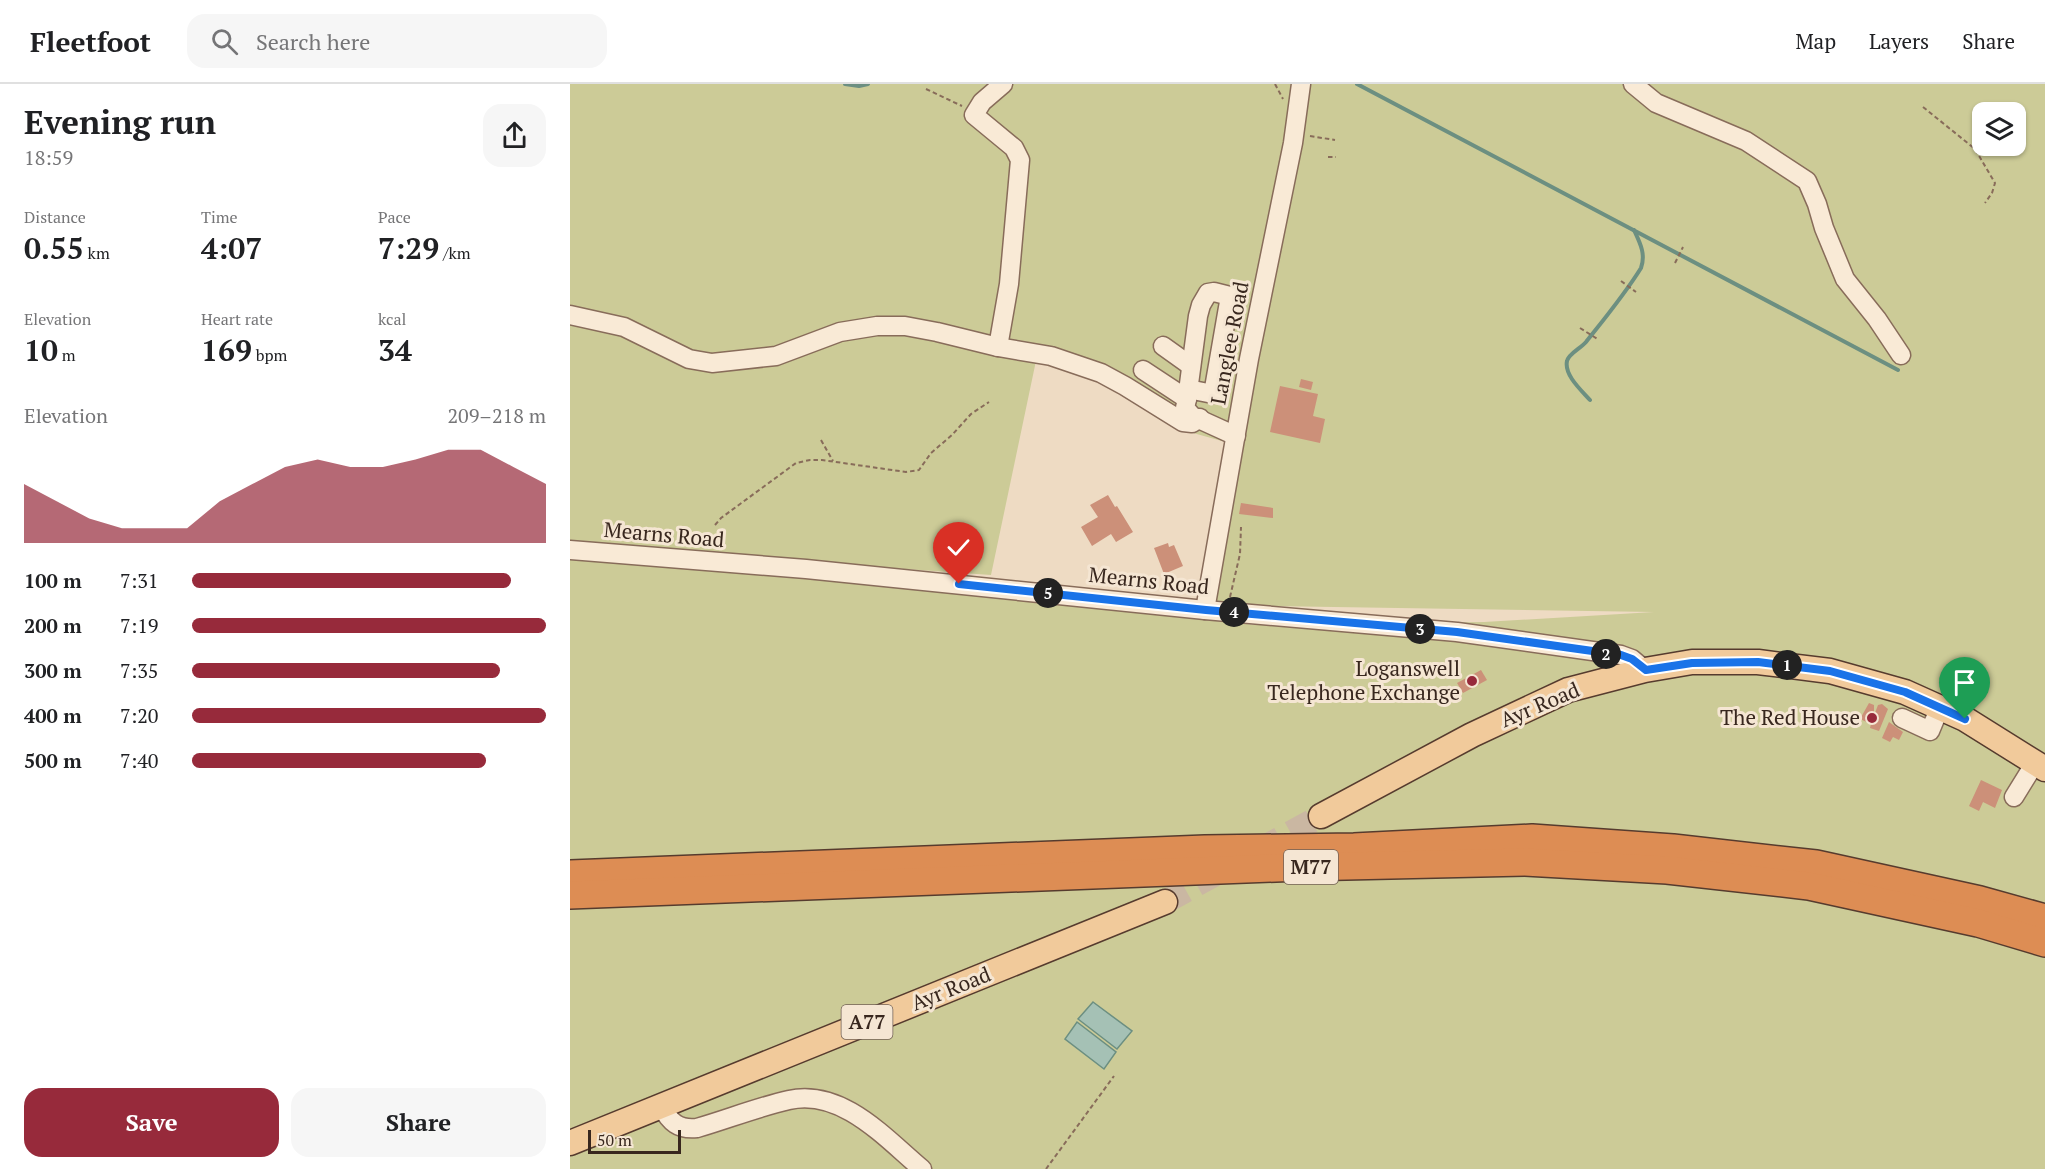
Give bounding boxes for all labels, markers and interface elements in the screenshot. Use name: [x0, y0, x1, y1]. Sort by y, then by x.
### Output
search box: [187, 14, 607, 68]
text: Fleetfoot: [30, 23, 151, 60]
icon: search: [208, 25, 241, 58]
text: Search here: [256, 27, 370, 56]
text: Map: [1795, 27, 1836, 55]
text: Layers: [1869, 27, 1929, 55]
text: Share: [1962, 27, 2015, 55]
text: Evening run: [24, 100, 216, 143]
map controls: [1972, 102, 2026, 156]
button: layers: [1972, 102, 2026, 156]
button: share: [483, 104, 546, 167]
text: 18:59: [24, 144, 73, 171]
text: Distance: [24, 206, 86, 228]
text: Time: [201, 206, 238, 228]
text: Pace: [378, 206, 411, 228]
text: 0.55: [24, 228, 84, 268]
text: 4:07: [201, 228, 262, 268]
text: 7:29: [378, 228, 439, 268]
text: km: [84, 242, 110, 264]
text: /km: [439, 242, 471, 264]
street label: Langlee Road: [1203, 278, 1255, 407]
text: Elevation: [24, 308, 91, 330]
text: Heart rate: [201, 308, 273, 330]
text: kcal: [378, 308, 406, 330]
text: 10: [24, 330, 58, 370]
text: 169: [201, 330, 252, 370]
text: 34: [378, 330, 412, 370]
text: m: [58, 344, 76, 366]
text: bpm: [252, 344, 287, 366]
text: Elevation: [24, 402, 108, 429]
text: 209–218 m: [447, 402, 546, 429]
street label: Mearns Road: [603, 515, 726, 553]
pin: [933, 522, 984, 584]
icon: check: [942, 531, 975, 564]
street label: Mearns Road: [1087, 560, 1211, 600]
text: 100 m: [24, 567, 82, 594]
text: 7:31: [120, 567, 159, 594]
pin: 5: [1033, 578, 1063, 608]
text: 5: [1043, 582, 1053, 604]
pin: 4: [1219, 597, 1249, 627]
text: 4: [1229, 601, 1239, 623]
text: 200 m: [24, 612, 82, 639]
text: 7:19: [120, 612, 159, 639]
pin: 3: [1405, 614, 1435, 644]
text: 3: [1415, 618, 1425, 640]
pin: 2: [1591, 639, 1621, 669]
text: 2: [1601, 643, 1611, 665]
pin: 1: [1772, 650, 1802, 680]
place label: Loganswell Telephone Exchange: [1267, 654, 1460, 706]
text: 1: [1782, 654, 1792, 676]
text: 300 m: [24, 657, 82, 684]
text: 7:35: [120, 657, 159, 684]
pin: [1939, 657, 1990, 719]
icon: arrive: [1948, 666, 1981, 699]
marker: Loganswell Telephone Exchange: [1465, 674, 1479, 688]
street label: Ayr Road: [1496, 675, 1584, 733]
text: 400 m: [24, 702, 82, 729]
text: 7:20: [120, 702, 159, 729]
place label: The Red House: [1720, 703, 1860, 731]
marker: The Red House: [1865, 711, 1879, 725]
text: 500 m: [24, 747, 82, 774]
text: 7:40: [120, 747, 159, 774]
road number: M77: [1284, 850, 1338, 884]
street label: Ayr Road: [907, 959, 995, 1017]
road number: A77: [842, 1005, 892, 1039]
button: Save: [24, 1088, 279, 1157]
button: Share: [291, 1088, 546, 1157]
scale bar: [588, 1127, 681, 1154]
text: 50 m: [597, 1129, 632, 1151]

